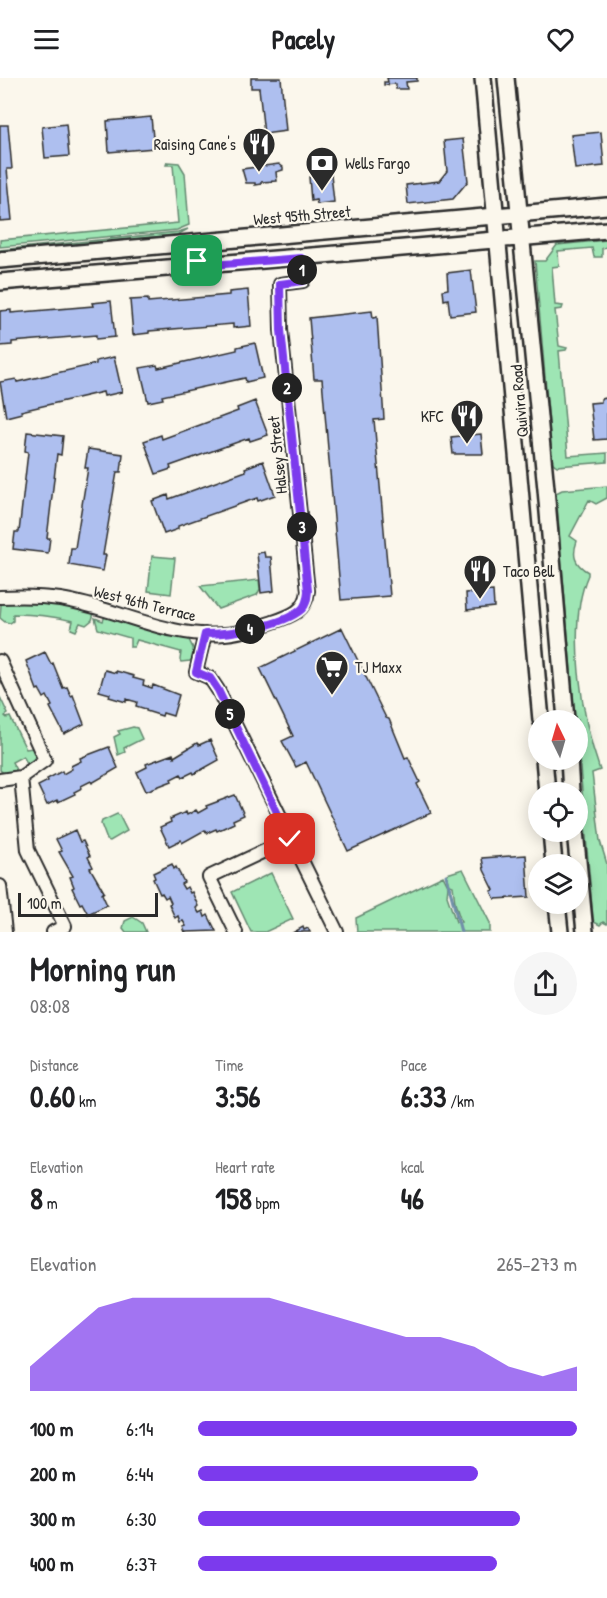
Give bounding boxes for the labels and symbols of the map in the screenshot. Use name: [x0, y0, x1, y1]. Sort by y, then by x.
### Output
restaurant icon: Raising Cane's: [241, 126, 277, 173]
place label: Raising Cane's: [154, 133, 236, 155]
bank icon: Wells Fargo: [304, 145, 340, 192]
place label: Wells Fargo: [345, 152, 411, 174]
street label: West 95th Street: [253, 200, 352, 230]
pin: [171, 235, 222, 286]
pin: 1: [287, 255, 317, 285]
street label: Quivira Road: [505, 364, 533, 438]
pin: 2: [272, 373, 302, 403]
restaurant icon: KFC: [449, 398, 485, 445]
place label: KFC: [421, 405, 444, 427]
street label: Halsey Street: [262, 414, 292, 495]
pin: 3: [287, 512, 317, 542]
restaurant icon: Taco Bell: [462, 553, 498, 600]
place label: Taco Bell: [503, 560, 555, 582]
street label: West 96th Terrace: [92, 580, 199, 626]
pin: 4: [235, 614, 265, 644]
supermarket icon: TJ Maxx: [314, 649, 350, 696]
place label: TJ Maxx: [355, 656, 402, 678]
pin: 5: [215, 699, 245, 729]
north arrow: [528, 710, 588, 770]
pin: [264, 813, 315, 864]
scale bar: [18, 890, 158, 917]

